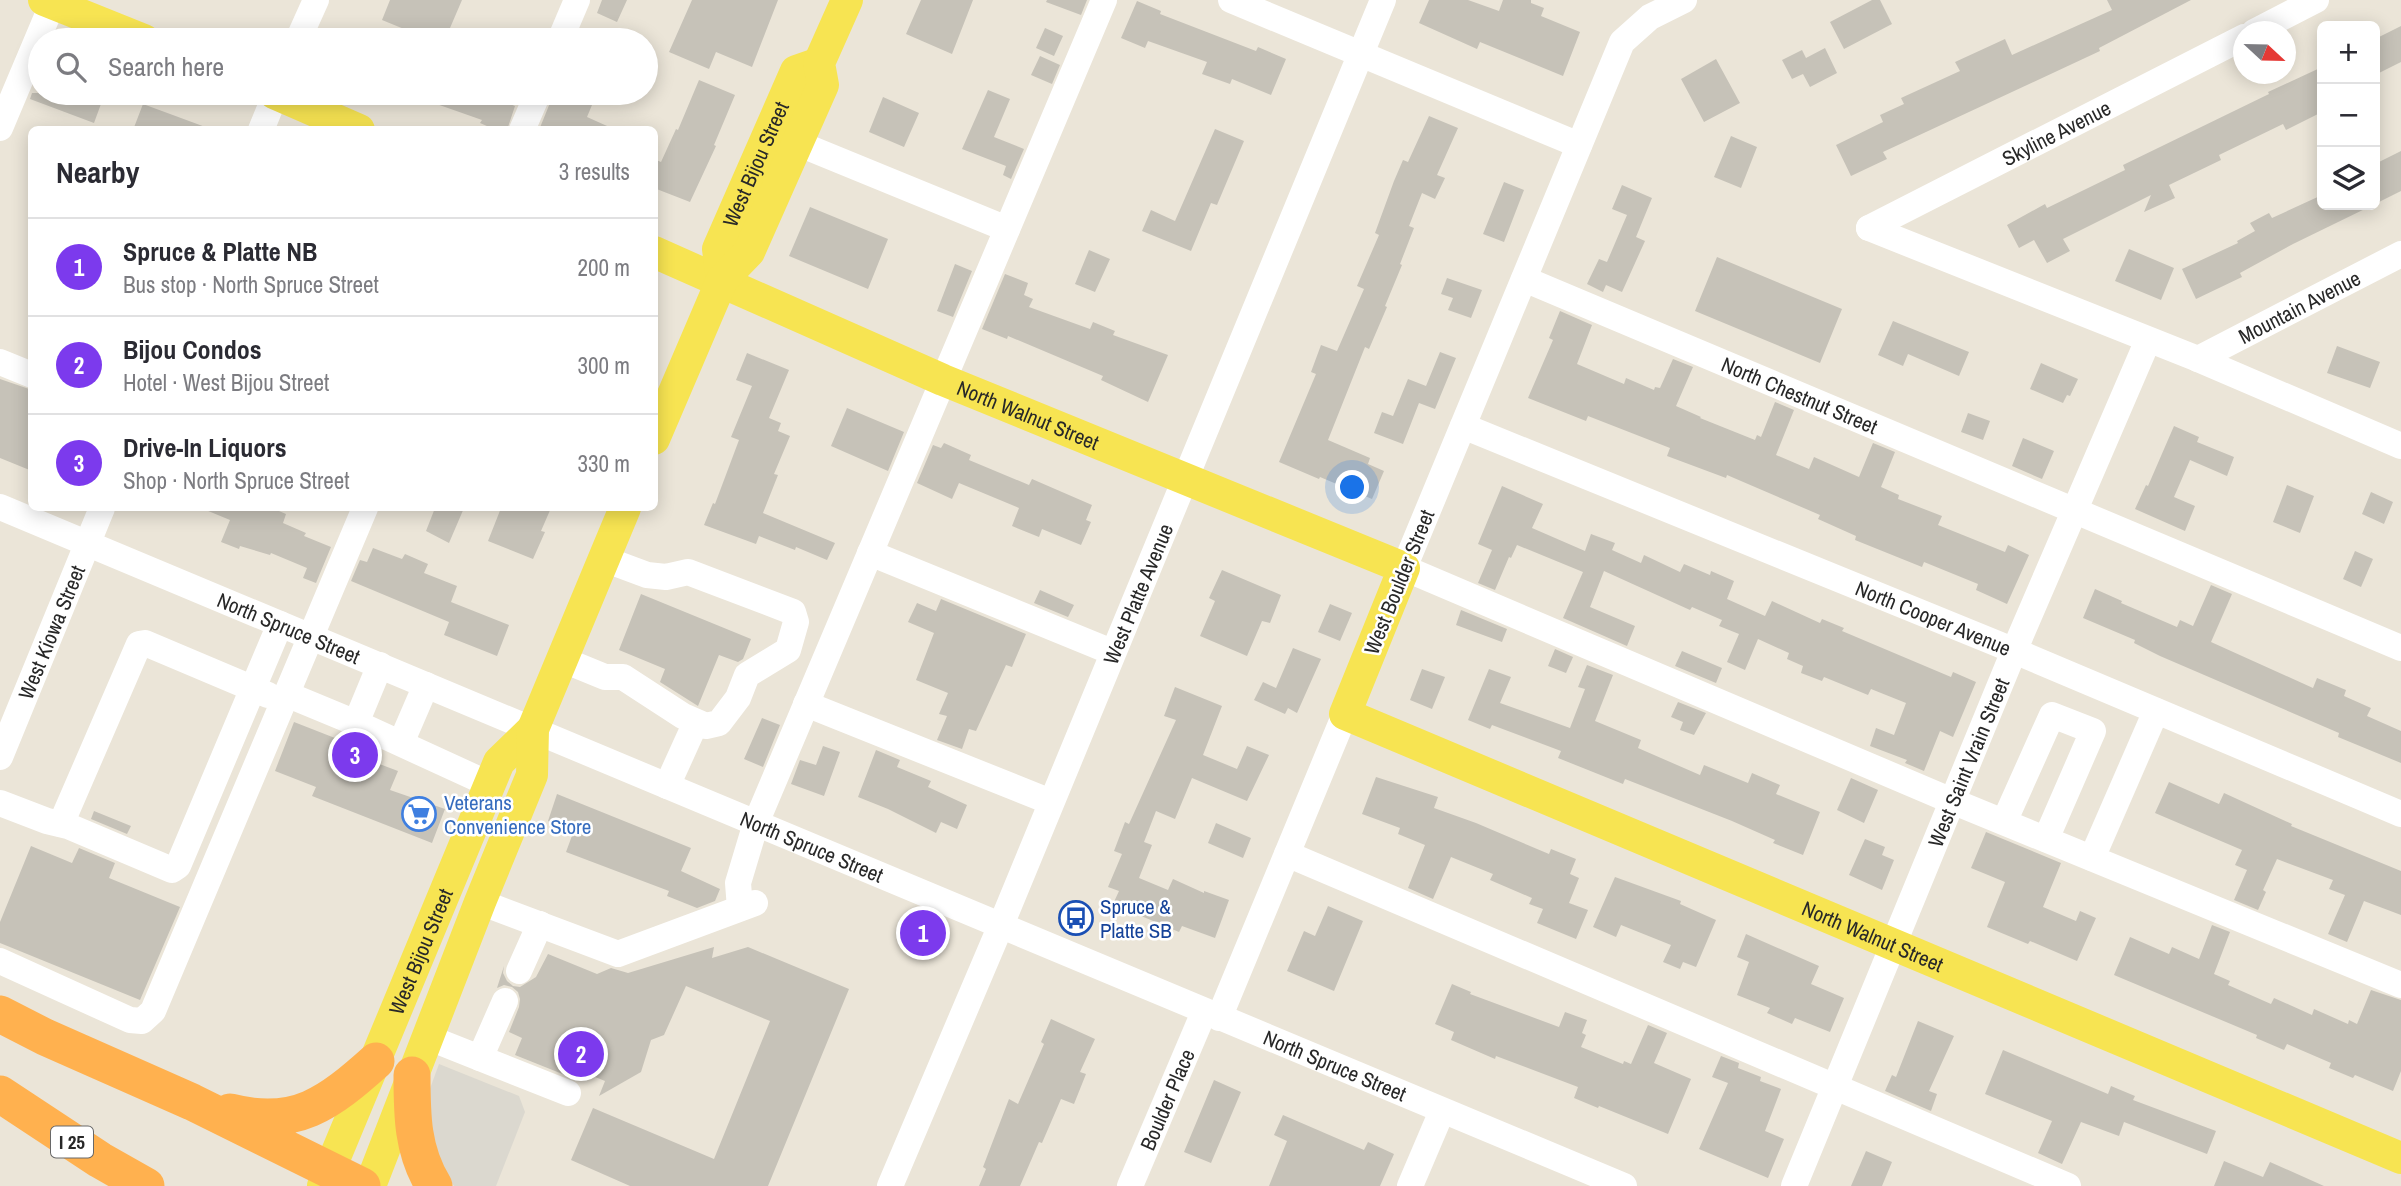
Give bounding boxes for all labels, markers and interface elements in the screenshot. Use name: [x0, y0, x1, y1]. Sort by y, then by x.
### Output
north arrow: [2233, 21, 2296, 84]
map controls: [2317, 21, 2380, 210]
button: +: [2317, 21, 2380, 84]
search box: [28, 28, 658, 105]
icon: search: [52, 48, 90, 86]
text: Search here: [108, 49, 224, 84]
button: −: [2317, 84, 2380, 147]
street label: Skyline Avenue: [1997, 93, 2116, 173]
street label: West Bijou Street: [715, 97, 795, 231]
button: layers: [2317, 147, 2380, 210]
text: Nearby: [56, 152, 139, 192]
text: 3 results: [559, 156, 630, 187]
text: Spruce & Platte NB: [123, 234, 317, 269]
text: 1: [74, 252, 84, 283]
text: 200 m: [578, 252, 630, 283]
street label: Mountain Avenue: [2233, 263, 2365, 350]
text: Bus stop · North Spruce Street: [123, 269, 379, 300]
text: Bijou Condos: [123, 332, 262, 367]
street label: North Chestnut Street: [1717, 349, 1882, 441]
text: 2: [74, 350, 84, 381]
text: 300 m: [578, 350, 630, 381]
text: Hotel · West Bijou Street: [123, 367, 329, 398]
street label: North Walnut Street: [953, 373, 1104, 457]
text: Drive-In Liquors: [123, 430, 287, 465]
text: 3: [74, 448, 84, 479]
text: 330 m: [578, 448, 630, 479]
text: Shop · North Spruce Street: [123, 465, 349, 496]
your location: [1335, 470, 1369, 504]
street label: West Boulder Street: [1357, 505, 1441, 659]
street label: West Platte Avenue: [1096, 519, 1180, 669]
street label: West Kiowa Street: [11, 560, 92, 703]
street label: North Cooper Avenue: [1851, 573, 2016, 662]
street label: North Spruce Street: [213, 585, 365, 671]
street label: West Saint Vrain Street: [1921, 673, 2016, 851]
pin: 3: [332, 729, 378, 781]
place label: Veterans Convenience Store: [444, 788, 591, 841]
supermarket icon: Veterans Convenience Store: [400, 795, 438, 833]
street label: North Spruce Street: [736, 804, 888, 889]
street label: West Bijou Street: [381, 884, 460, 1019]
place label: Spruce & Platte SB: [1100, 892, 1172, 945]
street label: North Walnut Street: [1798, 893, 1948, 979]
bus stop icon: Spruce & Platte SB: [1057, 899, 1095, 937]
pin: 1: [900, 907, 946, 959]
street label: North Spruce Street: [1259, 1022, 1411, 1108]
pin: 2: [558, 1028, 604, 1080]
street label: Boulder Place: [1132, 1044, 1201, 1155]
road number: I 25: [51, 1126, 93, 1158]

